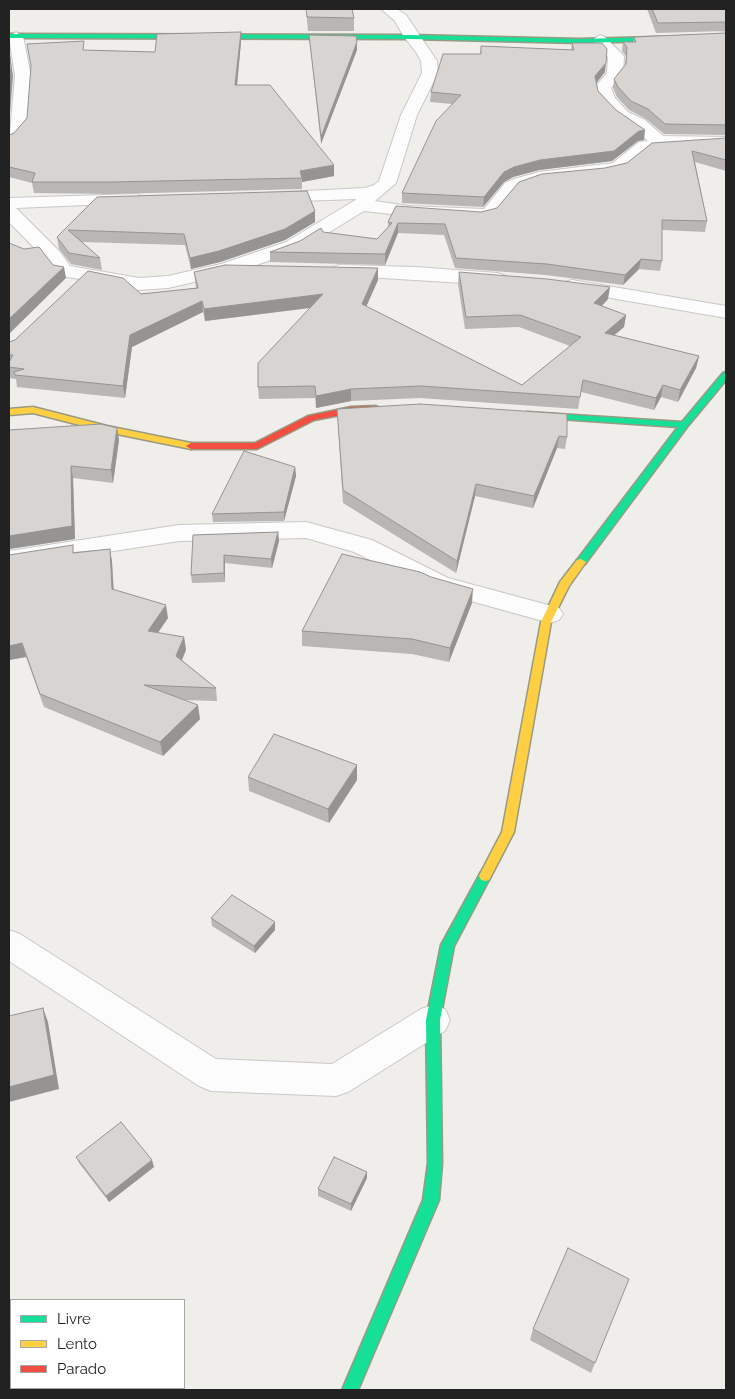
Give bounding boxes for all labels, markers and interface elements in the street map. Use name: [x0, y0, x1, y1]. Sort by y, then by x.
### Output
legend: [10, 1299, 185, 1389]
text: Livre: [57, 1310, 91, 1328]
text: Lento: [57, 1335, 97, 1353]
text: Parado: [57, 1360, 106, 1378]

